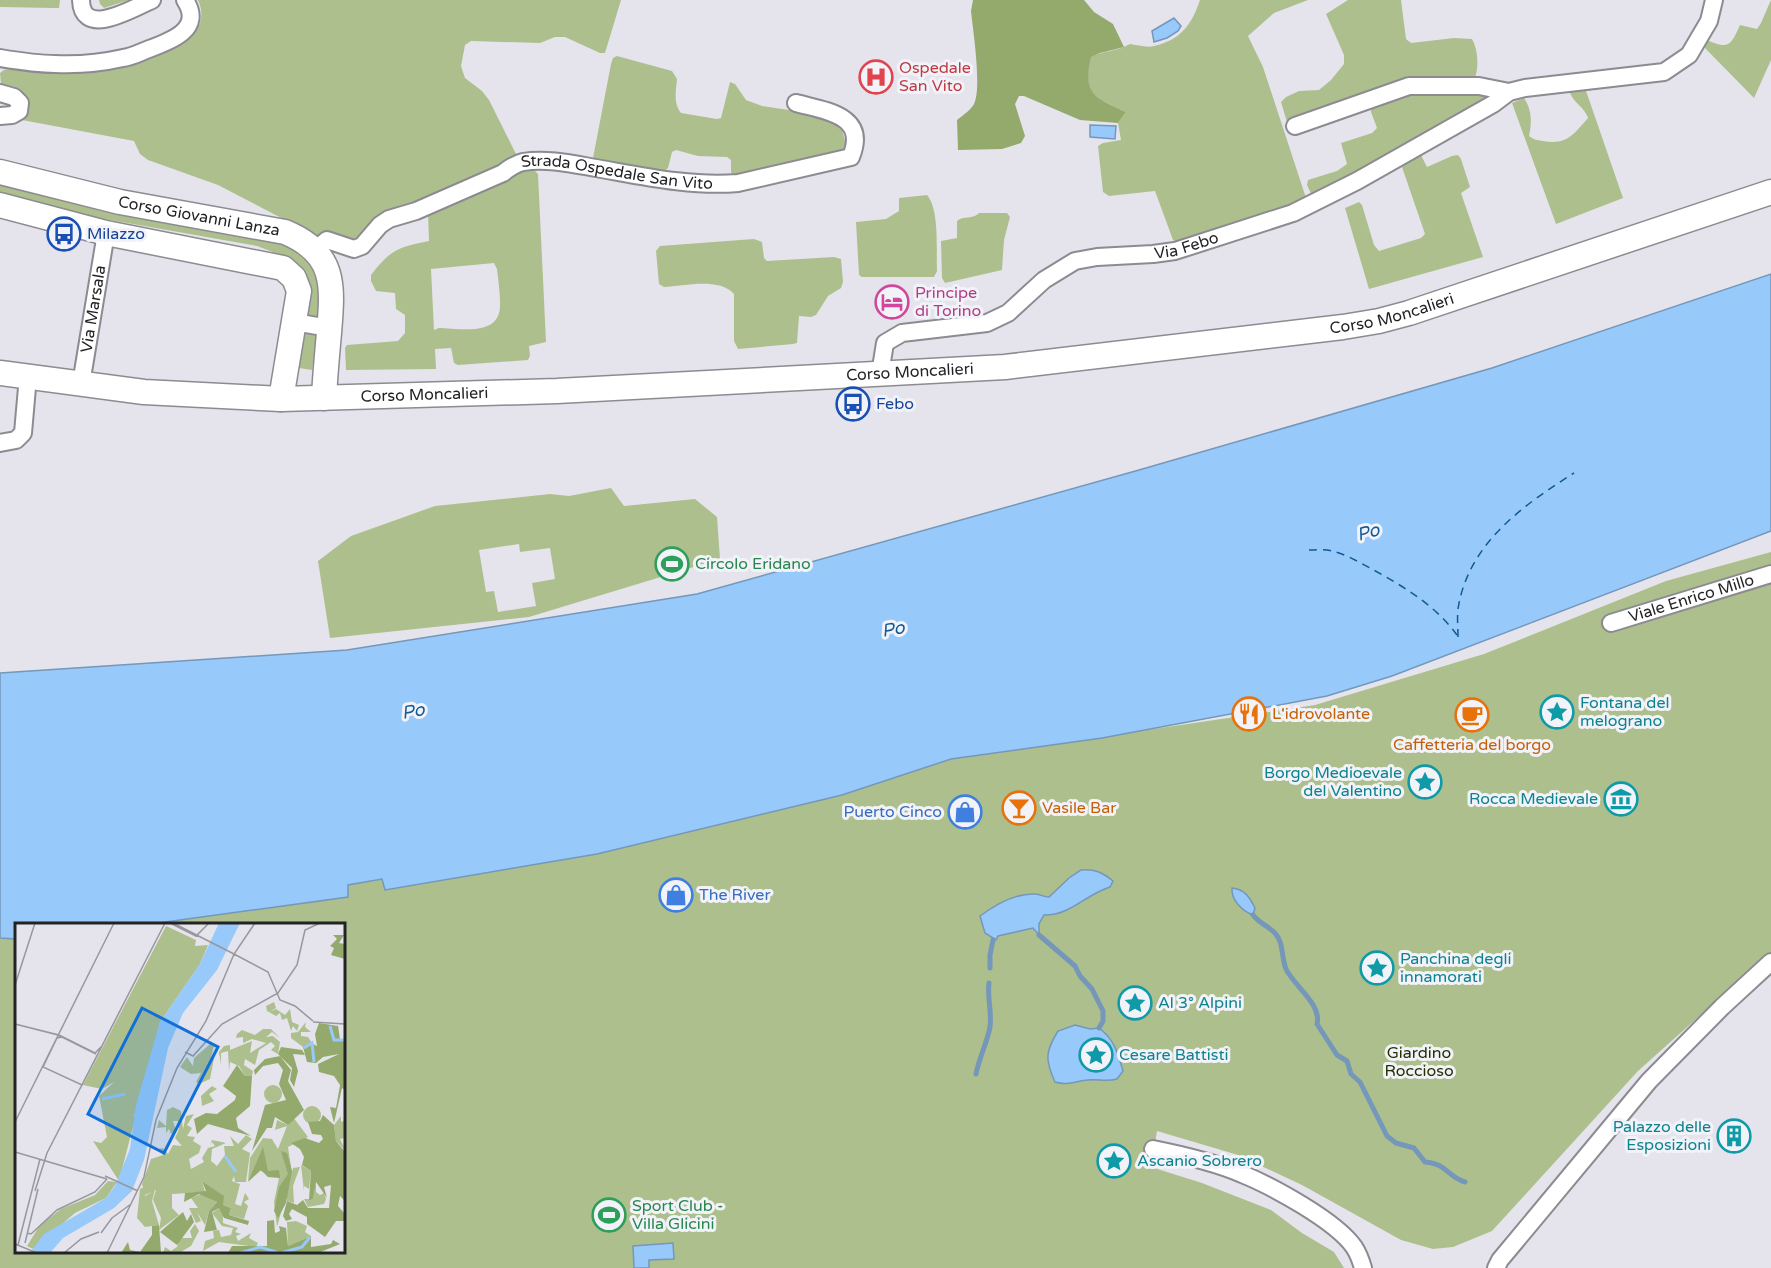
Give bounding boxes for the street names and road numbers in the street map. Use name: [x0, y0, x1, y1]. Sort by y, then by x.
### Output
street label: Strada Ospedale San Vito: [520, 151, 713, 194]
street label: Corso Giovanni Lanza: [117, 192, 282, 241]
street label: Via Febo: [1153, 228, 1221, 264]
street label: Via Marsala: [76, 264, 110, 354]
street label: Corso Moncalieri: [1328, 289, 1457, 339]
street label: Corso Moncalieri: [846, 359, 974, 385]
street label: Corso Moncalieri: [360, 383, 489, 407]
street label: Viale Enrico Millo: [1626, 570, 1757, 627]

